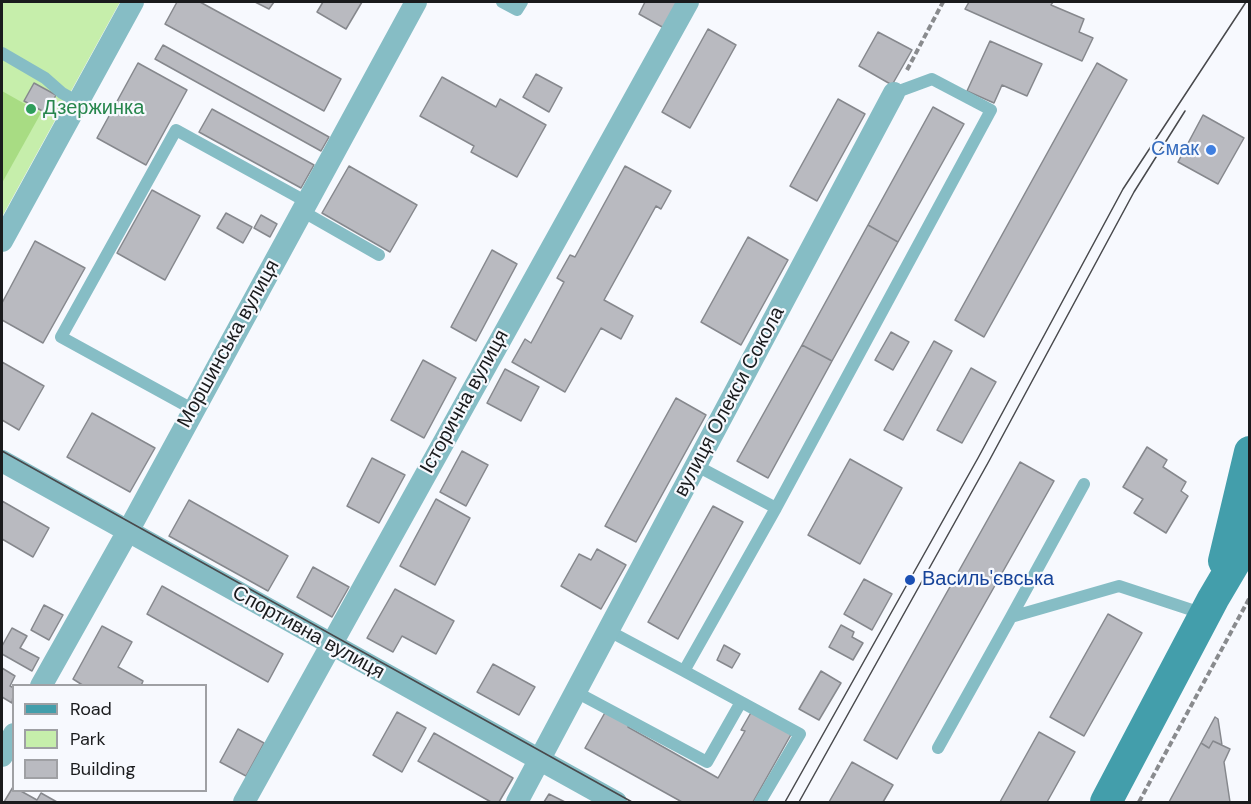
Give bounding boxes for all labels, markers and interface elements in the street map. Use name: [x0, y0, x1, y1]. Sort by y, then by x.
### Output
place label: Дзержинка: [43, 97, 144, 121]
marker: Дзержинка: [24, 102, 38, 116]
place label: Смак: [1151, 138, 1199, 162]
marker: Смак: [1204, 143, 1218, 157]
street label: Моршинська вулиця: [173, 256, 285, 432]
street label: вулиця Олекси Сокола: [670, 303, 790, 501]
street label: Історична вулиця: [416, 326, 514, 478]
place label: Василь'євська: [922, 568, 1054, 592]
marker: Василь'євська: [903, 573, 917, 587]
street label: Спортивна вулиця: [228, 581, 388, 685]
legend: [12, 684, 207, 792]
text: Road: [70, 697, 112, 721]
text: Park: [70, 727, 106, 751]
text: Building: [70, 757, 135, 781]

